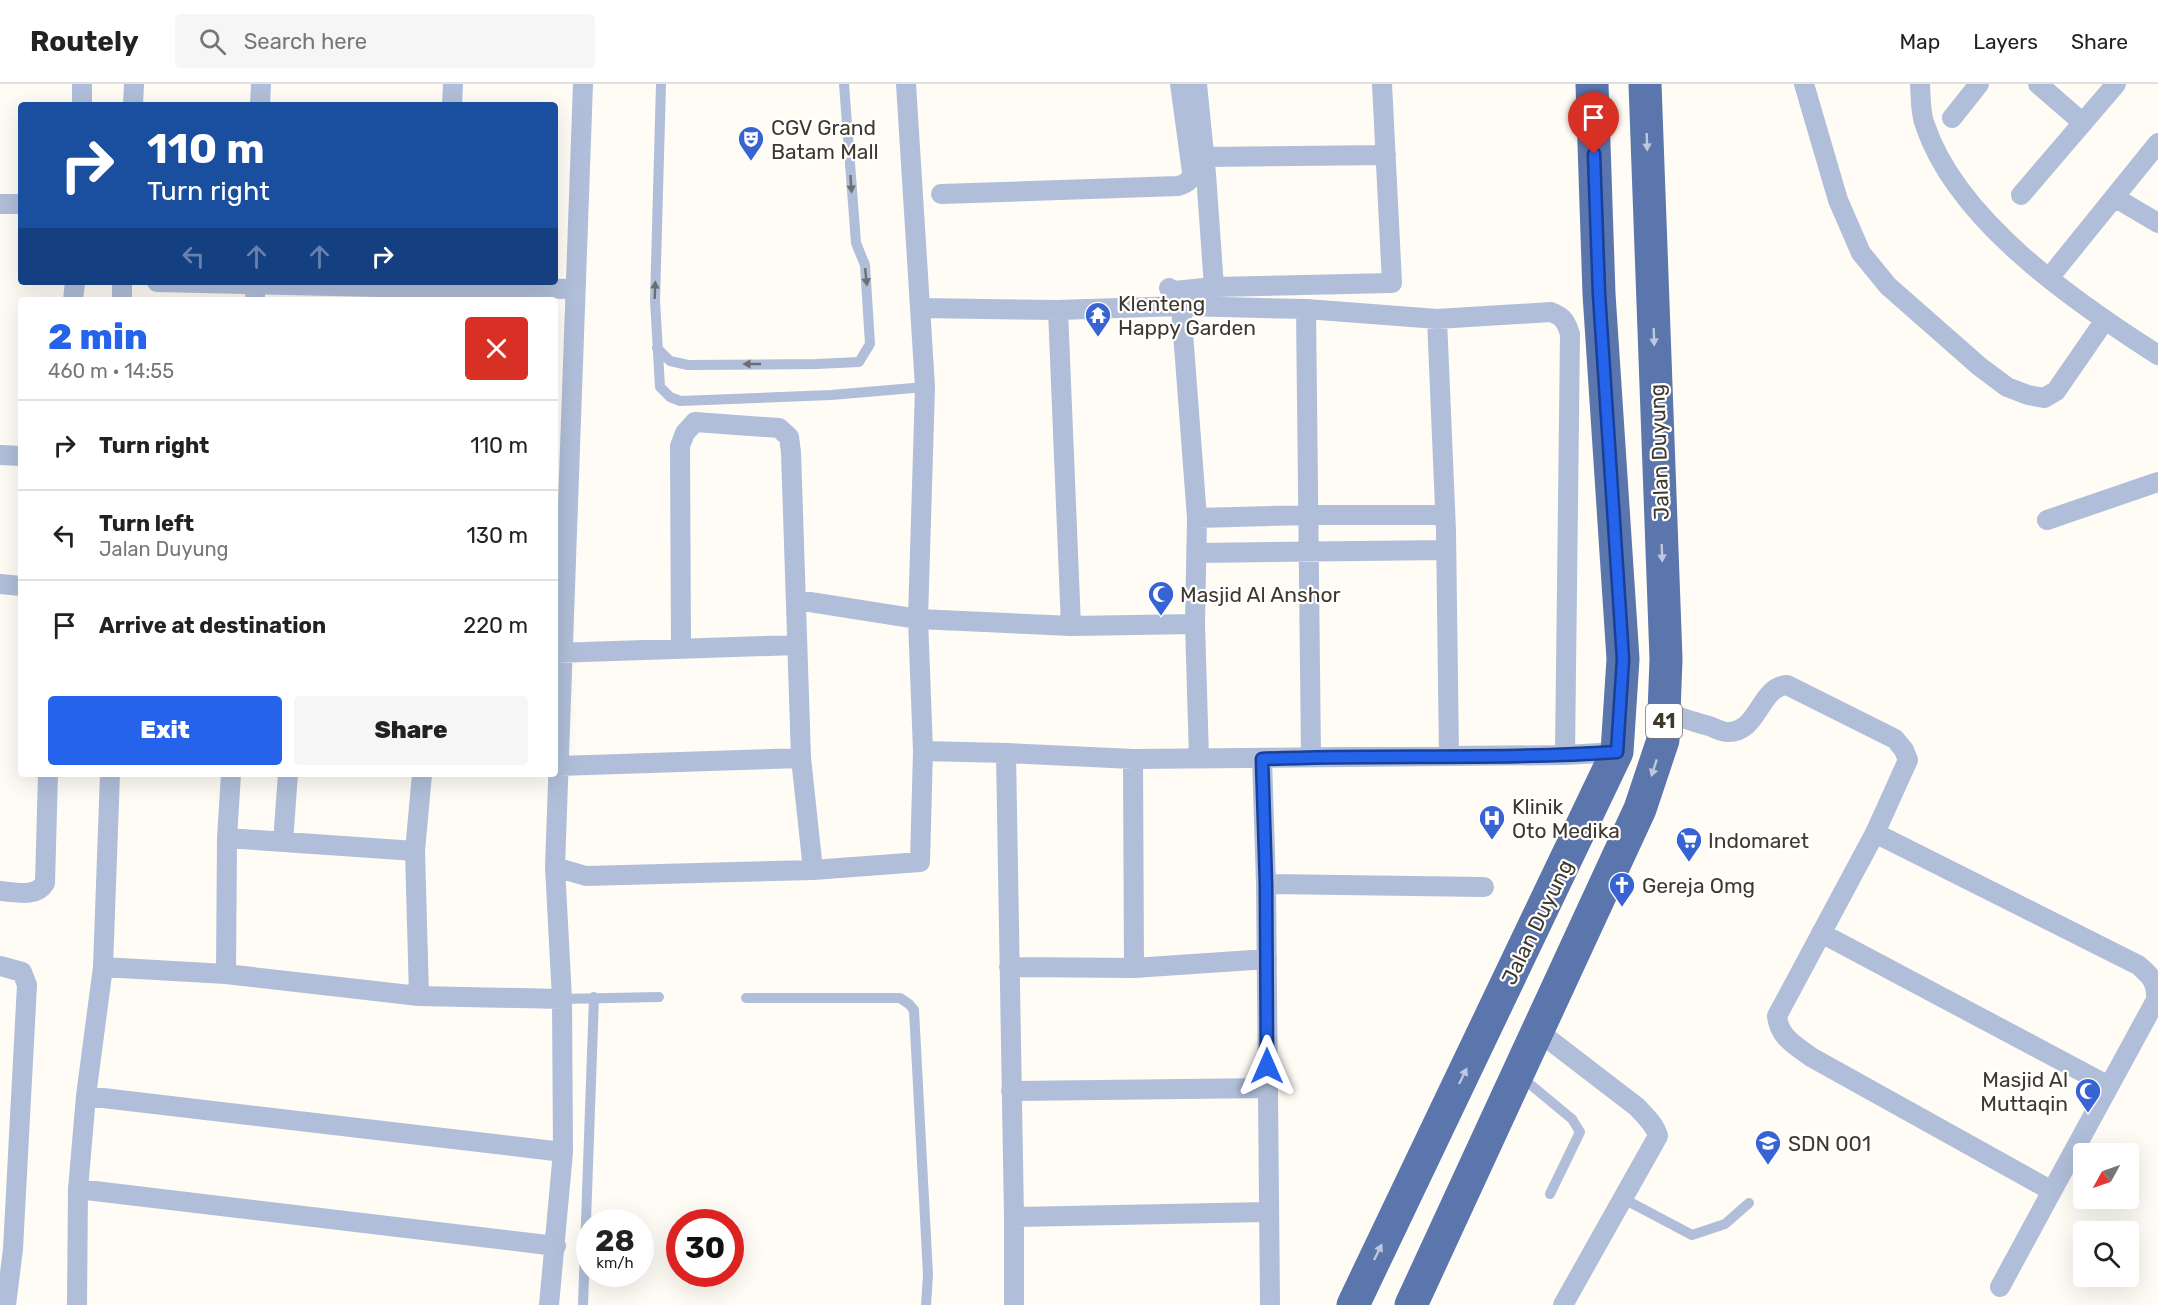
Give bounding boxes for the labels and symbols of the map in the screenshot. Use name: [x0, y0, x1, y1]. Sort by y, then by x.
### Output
pin: [1568, 92, 1619, 154]
place label: CGV Grand Batam Mall: [771, 115, 879, 164]
theatre icon: CGV Grand Batam Mall: [736, 124, 766, 162]
one-way arrow: [1642, 133, 1652, 152]
one-way arrow: [846, 175, 856, 194]
one-way arrow: [861, 268, 871, 287]
one-way arrow: [651, 280, 660, 299]
place label: Klenteng Happy Garden: [1118, 291, 1256, 340]
temple icon: Klenteng Happy Garden: [1083, 300, 1113, 338]
one-way arrow: [1650, 328, 1659, 347]
one-way arrow: [743, 359, 762, 369]
street label: Jalan Duyung: [1644, 384, 1674, 520]
one-way arrow: [1658, 544, 1667, 563]
mosque icon: Masjid Al Anshor: [1146, 579, 1176, 617]
place label: Masjid Al Anshor: [1180, 582, 1341, 607]
road number: 41: [1646, 704, 1682, 738]
one-way arrow: [1649, 759, 1658, 777]
place label: Klinik Oto Medika: [1512, 794, 1620, 843]
hospital icon: Klinik Oto Medika: [1477, 803, 1507, 841]
supermarket icon: Indomaret: [1674, 825, 1704, 863]
place label: Indomaret: [1708, 828, 1809, 853]
street label: Jalan Duyung: [1496, 855, 1578, 989]
church icon: Gereja Omg: [1607, 870, 1637, 908]
place label: Gereja Omg: [1642, 873, 1755, 898]
position arrow: [1235, 1034, 1299, 1098]
place label: Masjid Al Muttaqin: [1980, 1067, 2068, 1116]
one-way arrow: [1458, 1068, 1467, 1085]
mosque icon: Masjid Al Muttaqin: [2073, 1076, 2103, 1114]
school or university icon: SDN 001: [1753, 1128, 1783, 1166]
place label: SDN 001: [1788, 1131, 1871, 1156]
north arrow: [2073, 1143, 2139, 1209]
speed limit sign: 30: [666, 1209, 744, 1287]
one-way arrow: [1374, 1244, 1383, 1261]

